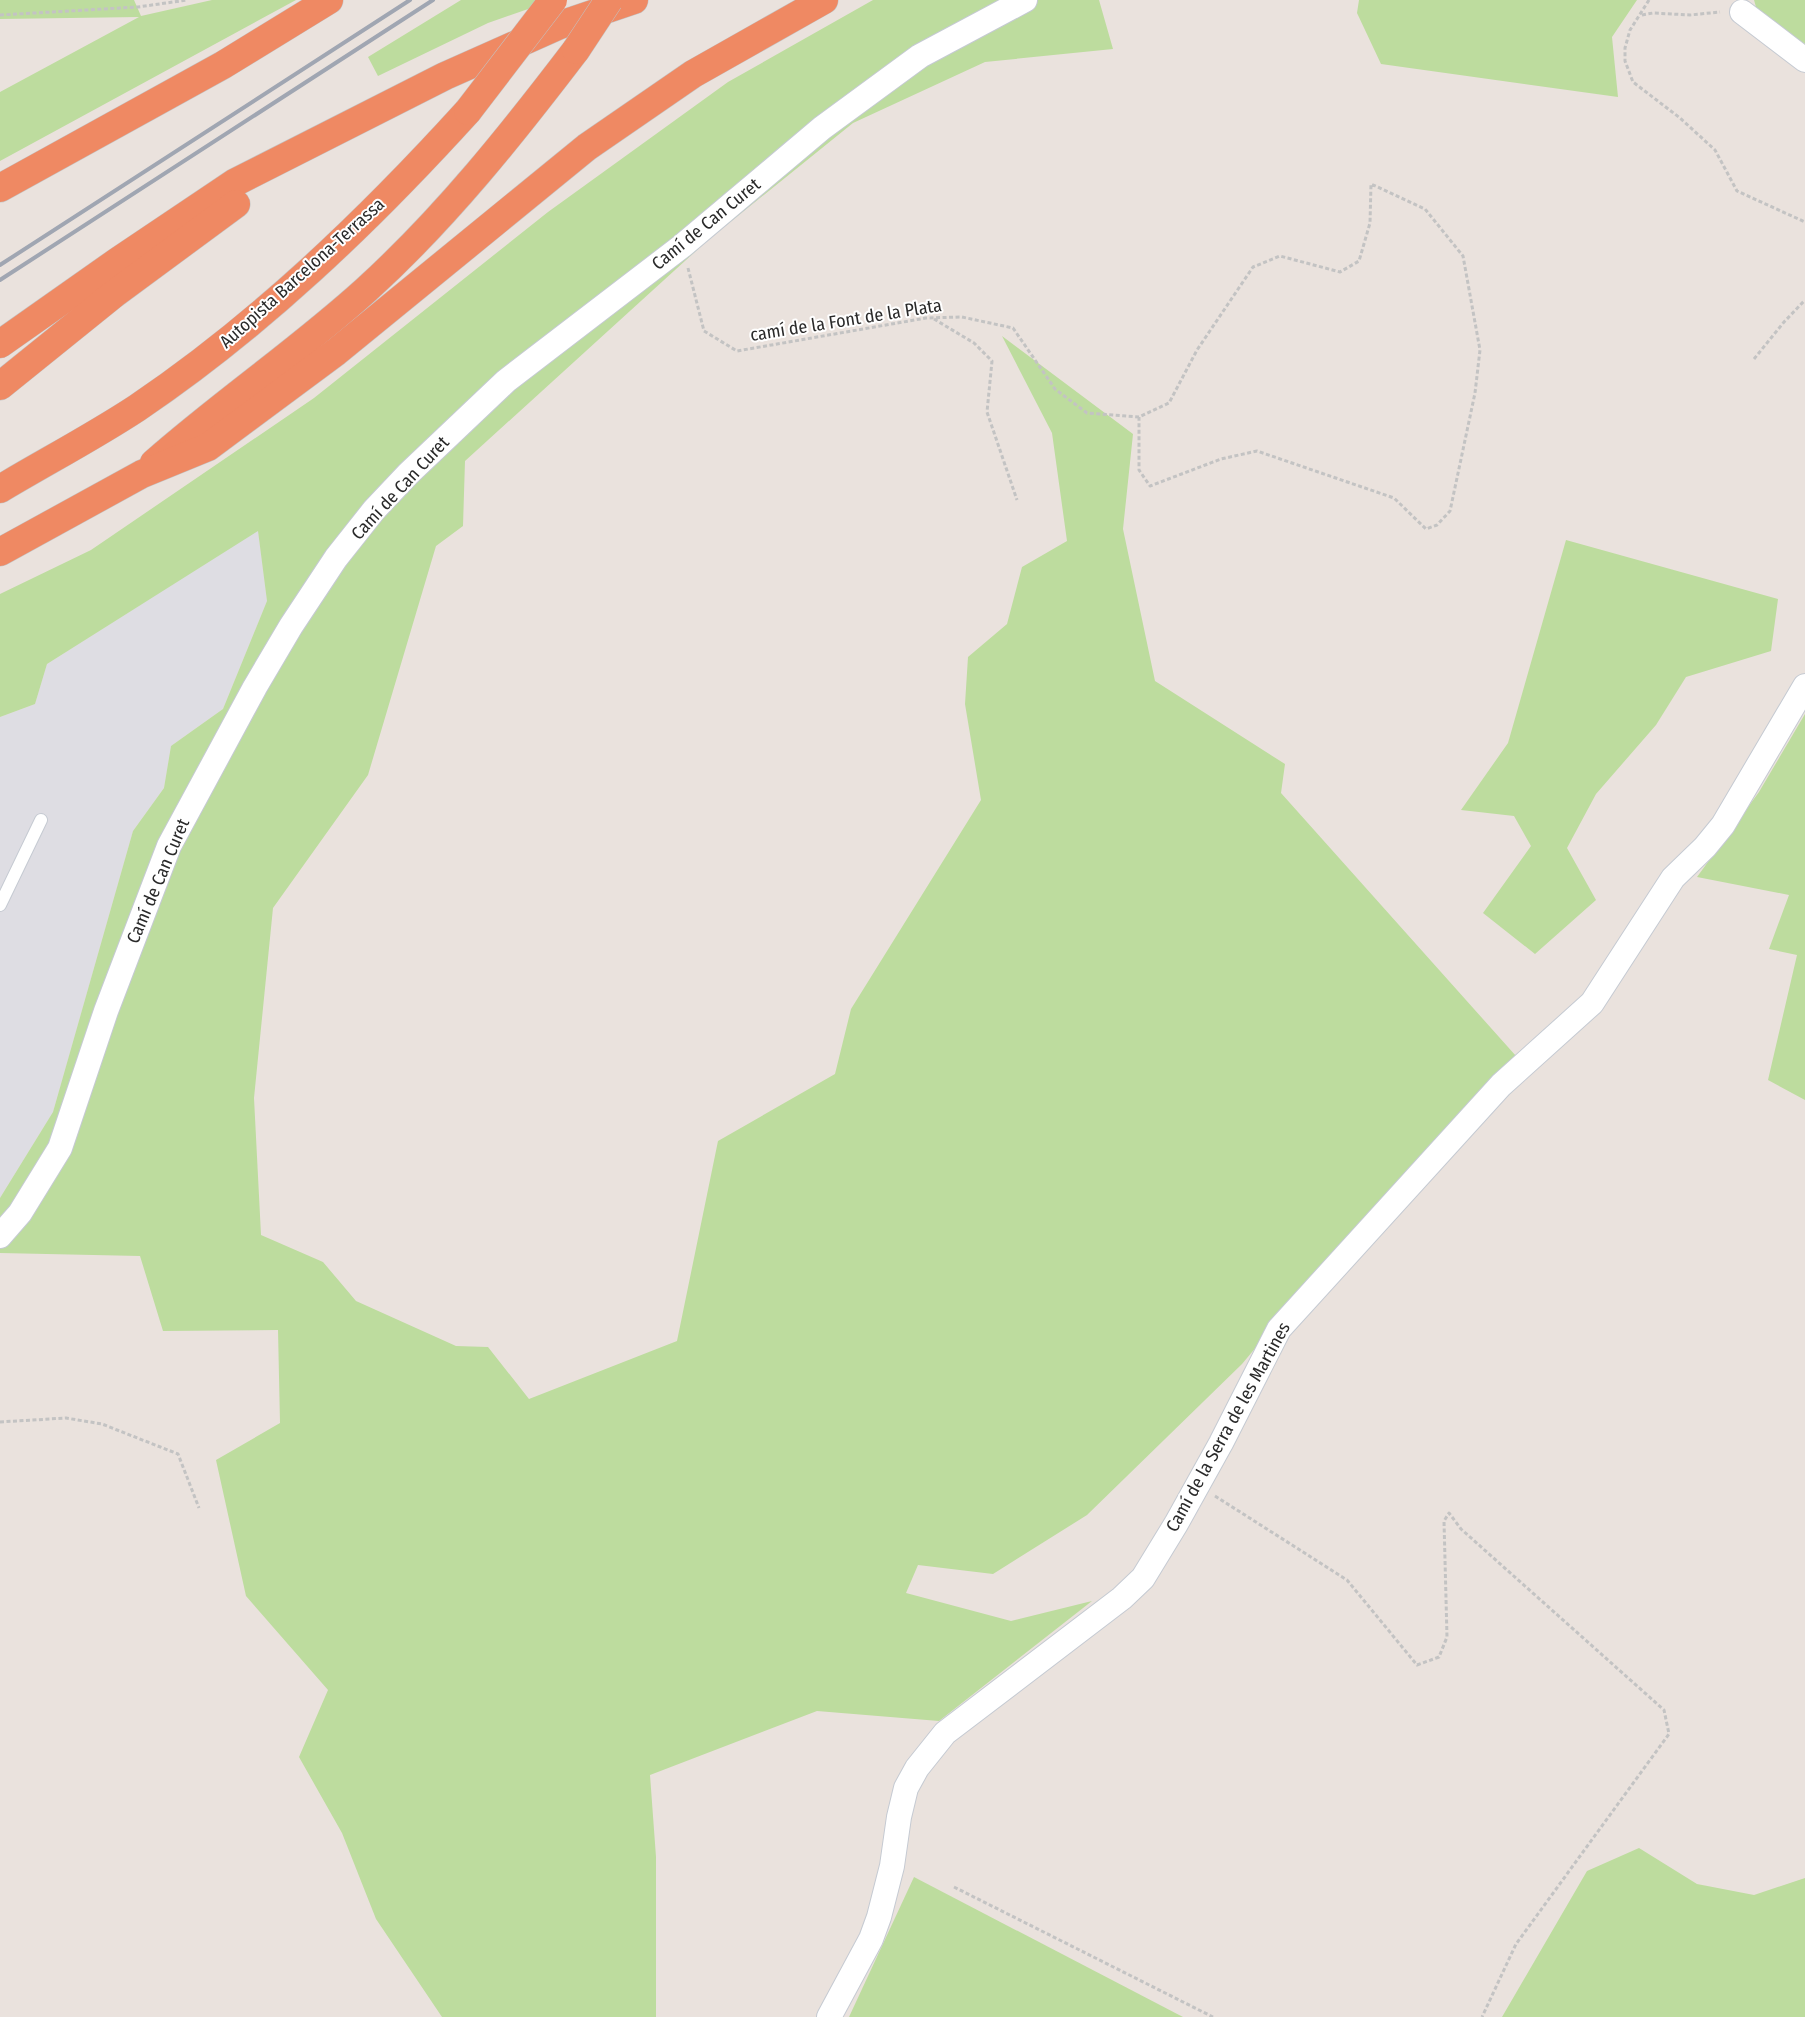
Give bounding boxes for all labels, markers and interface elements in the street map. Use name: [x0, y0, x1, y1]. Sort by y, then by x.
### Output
street label: Camí de Can Curet: [647, 173, 765, 275]
street label: Autopista Barcelona-Terrassa: [215, 193, 389, 353]
street label: camí de la Font de la Plata: [749, 294, 943, 346]
street label: Camí de Can Curet: [346, 432, 454, 544]
street label: Camí de Can Curet: [122, 815, 194, 947]
street label: Camí de la Serra de les Martines: [1161, 1318, 1295, 1536]

